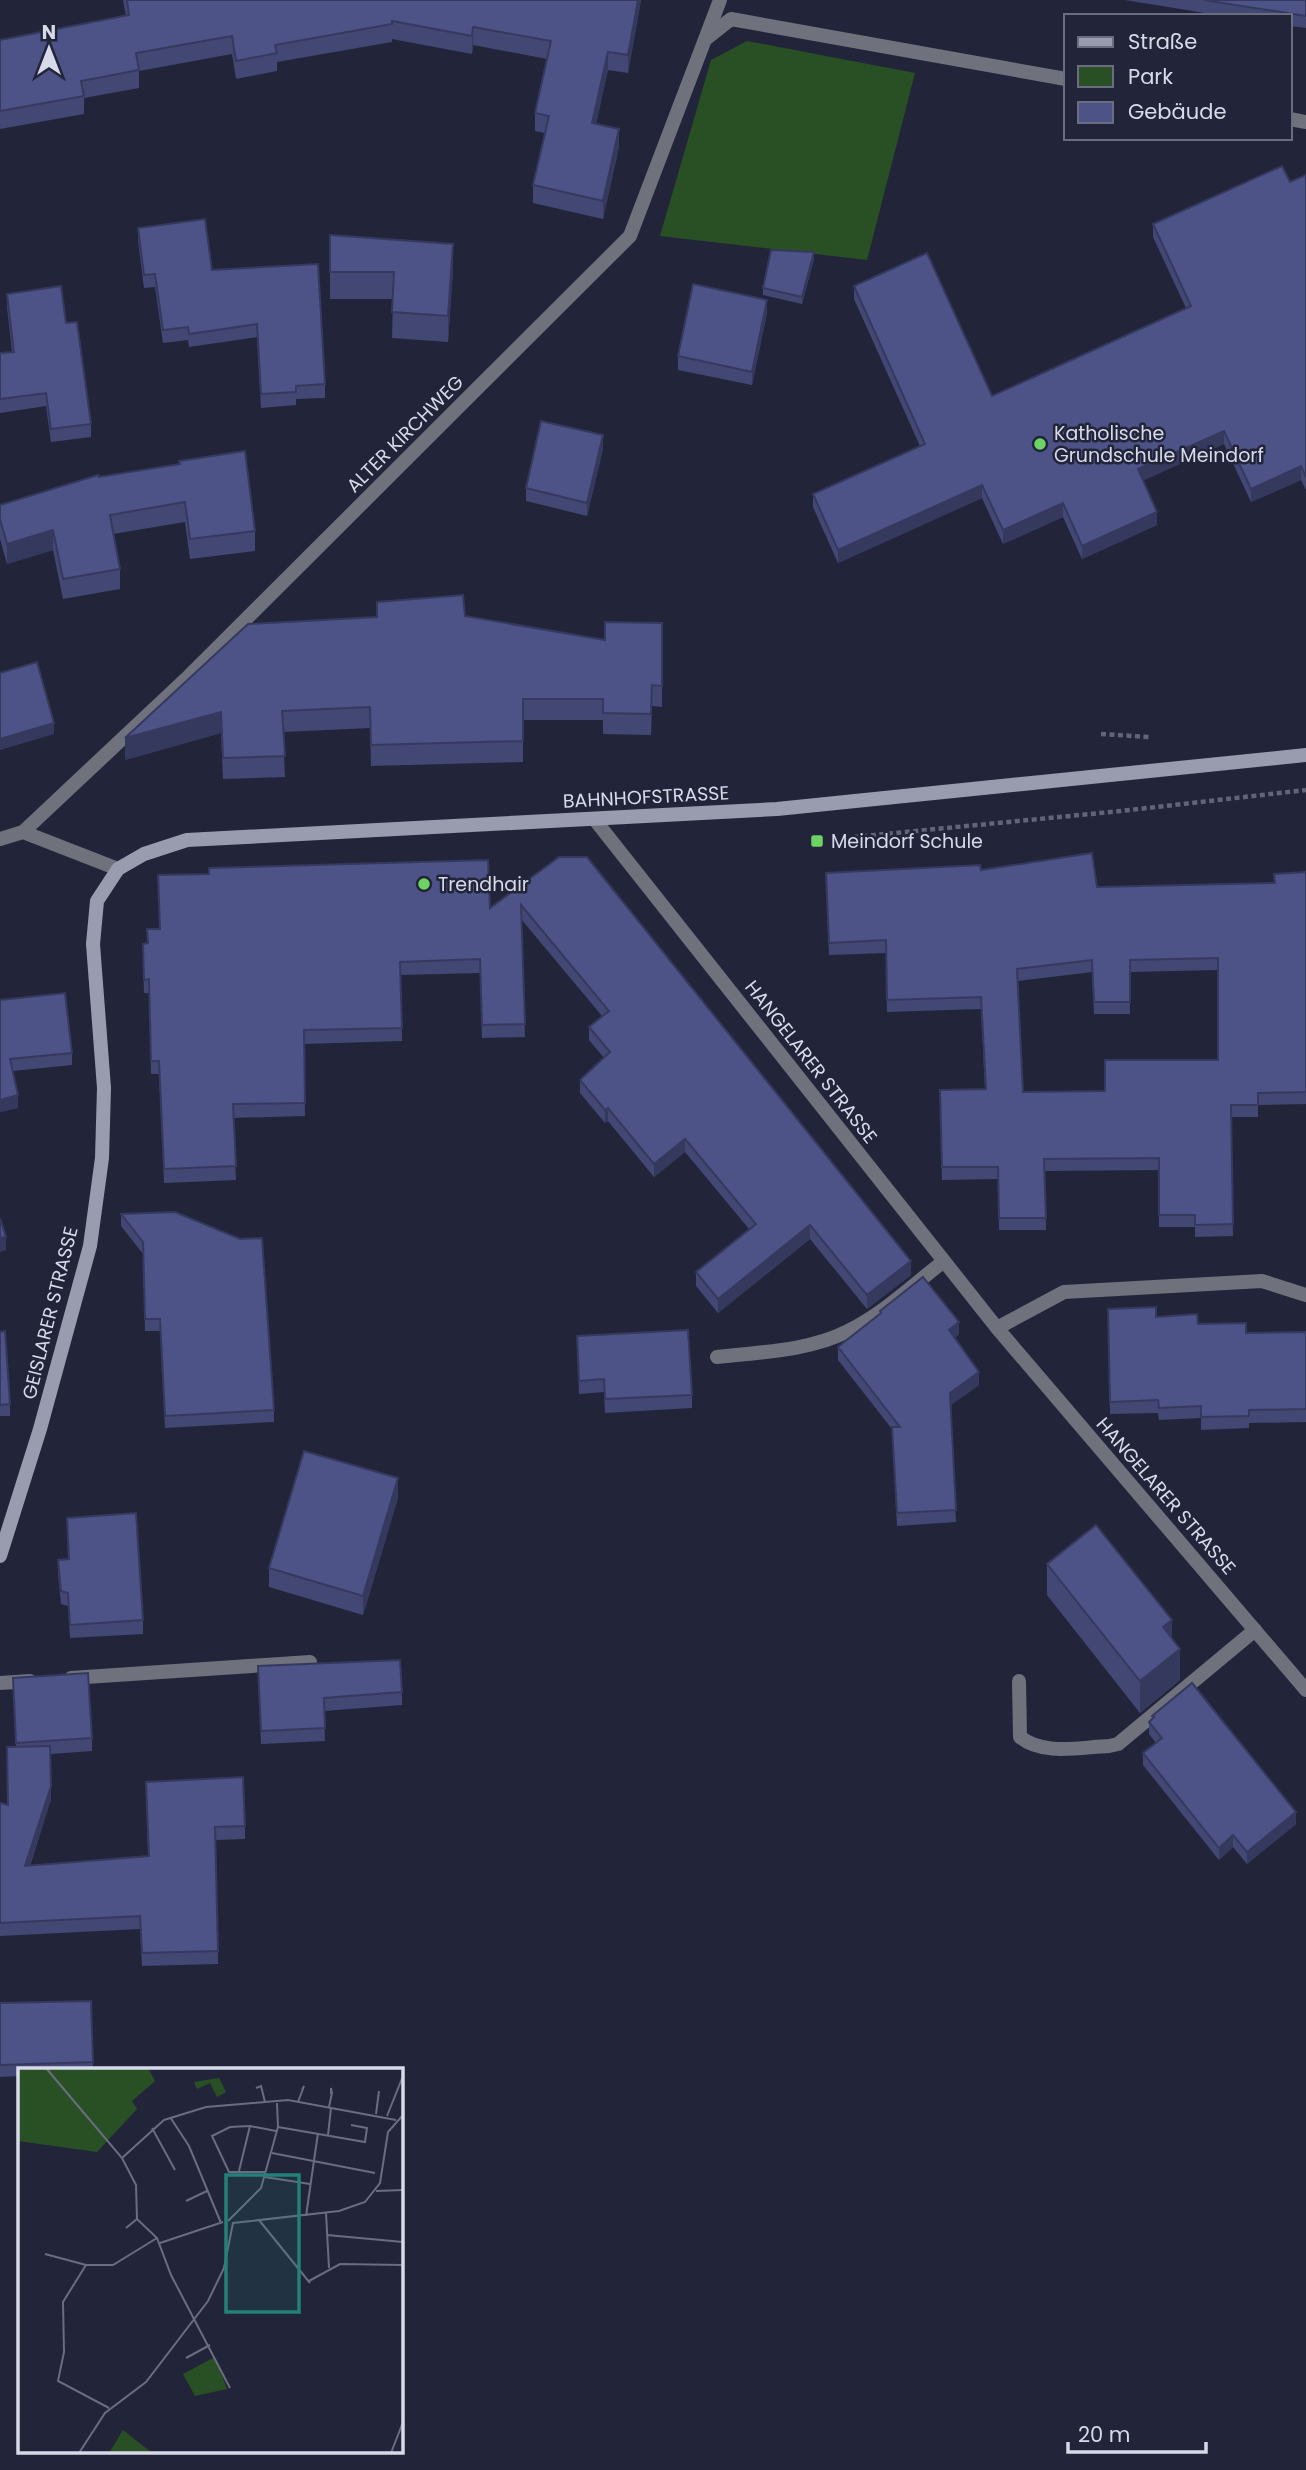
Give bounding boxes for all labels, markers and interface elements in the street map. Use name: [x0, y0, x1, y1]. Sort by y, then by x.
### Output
north arrow: [14, 14, 84, 84]
legend: [1064, 14, 1292, 140]
text: N: [42, 19, 56, 46]
text: Straße: [1128, 27, 1197, 56]
text: Park: [1128, 62, 1173, 91]
text: Gebäude: [1128, 97, 1226, 126]
street label: ALTER KIRCHWEG: [340, 369, 470, 499]
place label: Katholische Grundschule Meindorf: [1054, 420, 1264, 469]
marker: Katholische Grundschule Meindorf: [1032, 436, 1048, 452]
street label: BAHNHOFSTRASSE: [562, 779, 730, 815]
place label: Meindorf Schule: [831, 828, 983, 855]
marker: Meindorf Schule: [809, 833, 825, 849]
place label: Trendhair: [438, 871, 529, 898]
marker: Trendhair: [416, 876, 432, 892]
street label: HANGELARER STRASSE: [739, 975, 883, 1149]
street label: GEISLARER STRASSE: [15, 1224, 85, 1402]
street label: HANGELARER STRASSE: [1090, 1411, 1242, 1581]
inset map: [18, 2068, 402, 2452]
scale bar: [1068, 2410, 1206, 2454]
text: 20 m: [1078, 2420, 1131, 2449]

